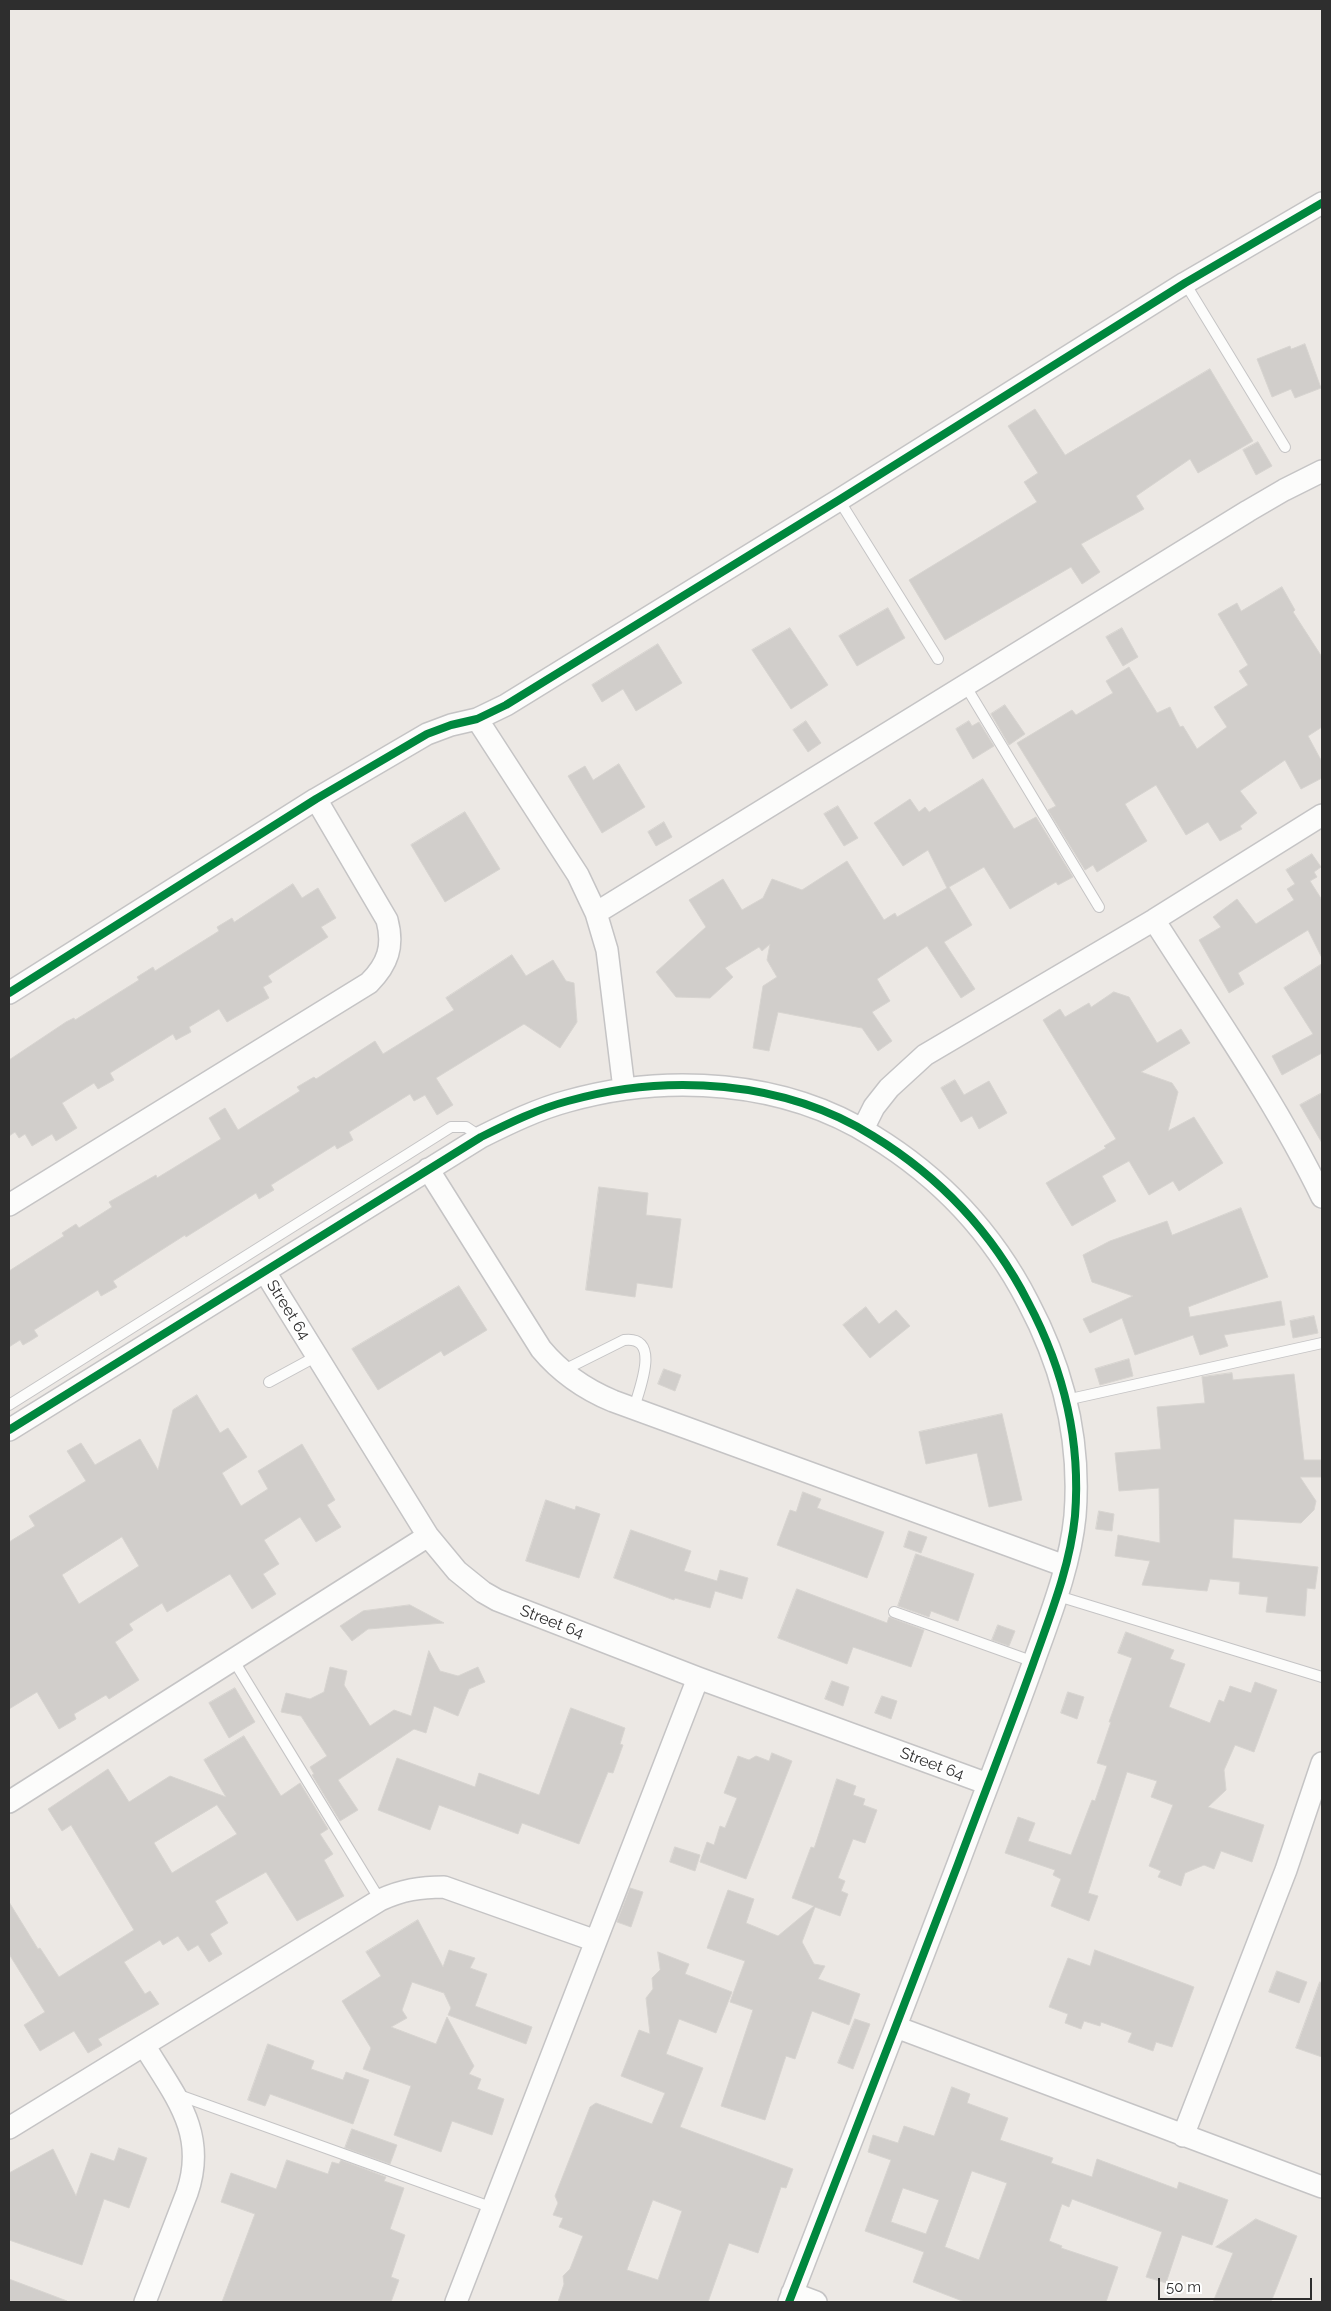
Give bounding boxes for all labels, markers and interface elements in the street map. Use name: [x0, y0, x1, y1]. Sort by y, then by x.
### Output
street label: Street 64: [262, 1277, 314, 1343]
street label: Street 64: [517, 1601, 587, 1643]
street label: Street 64: [897, 1744, 967, 1784]
scale bar: [1161, 2268, 1315, 2300]
text: 50 m: [1166, 2278, 1201, 2296]

